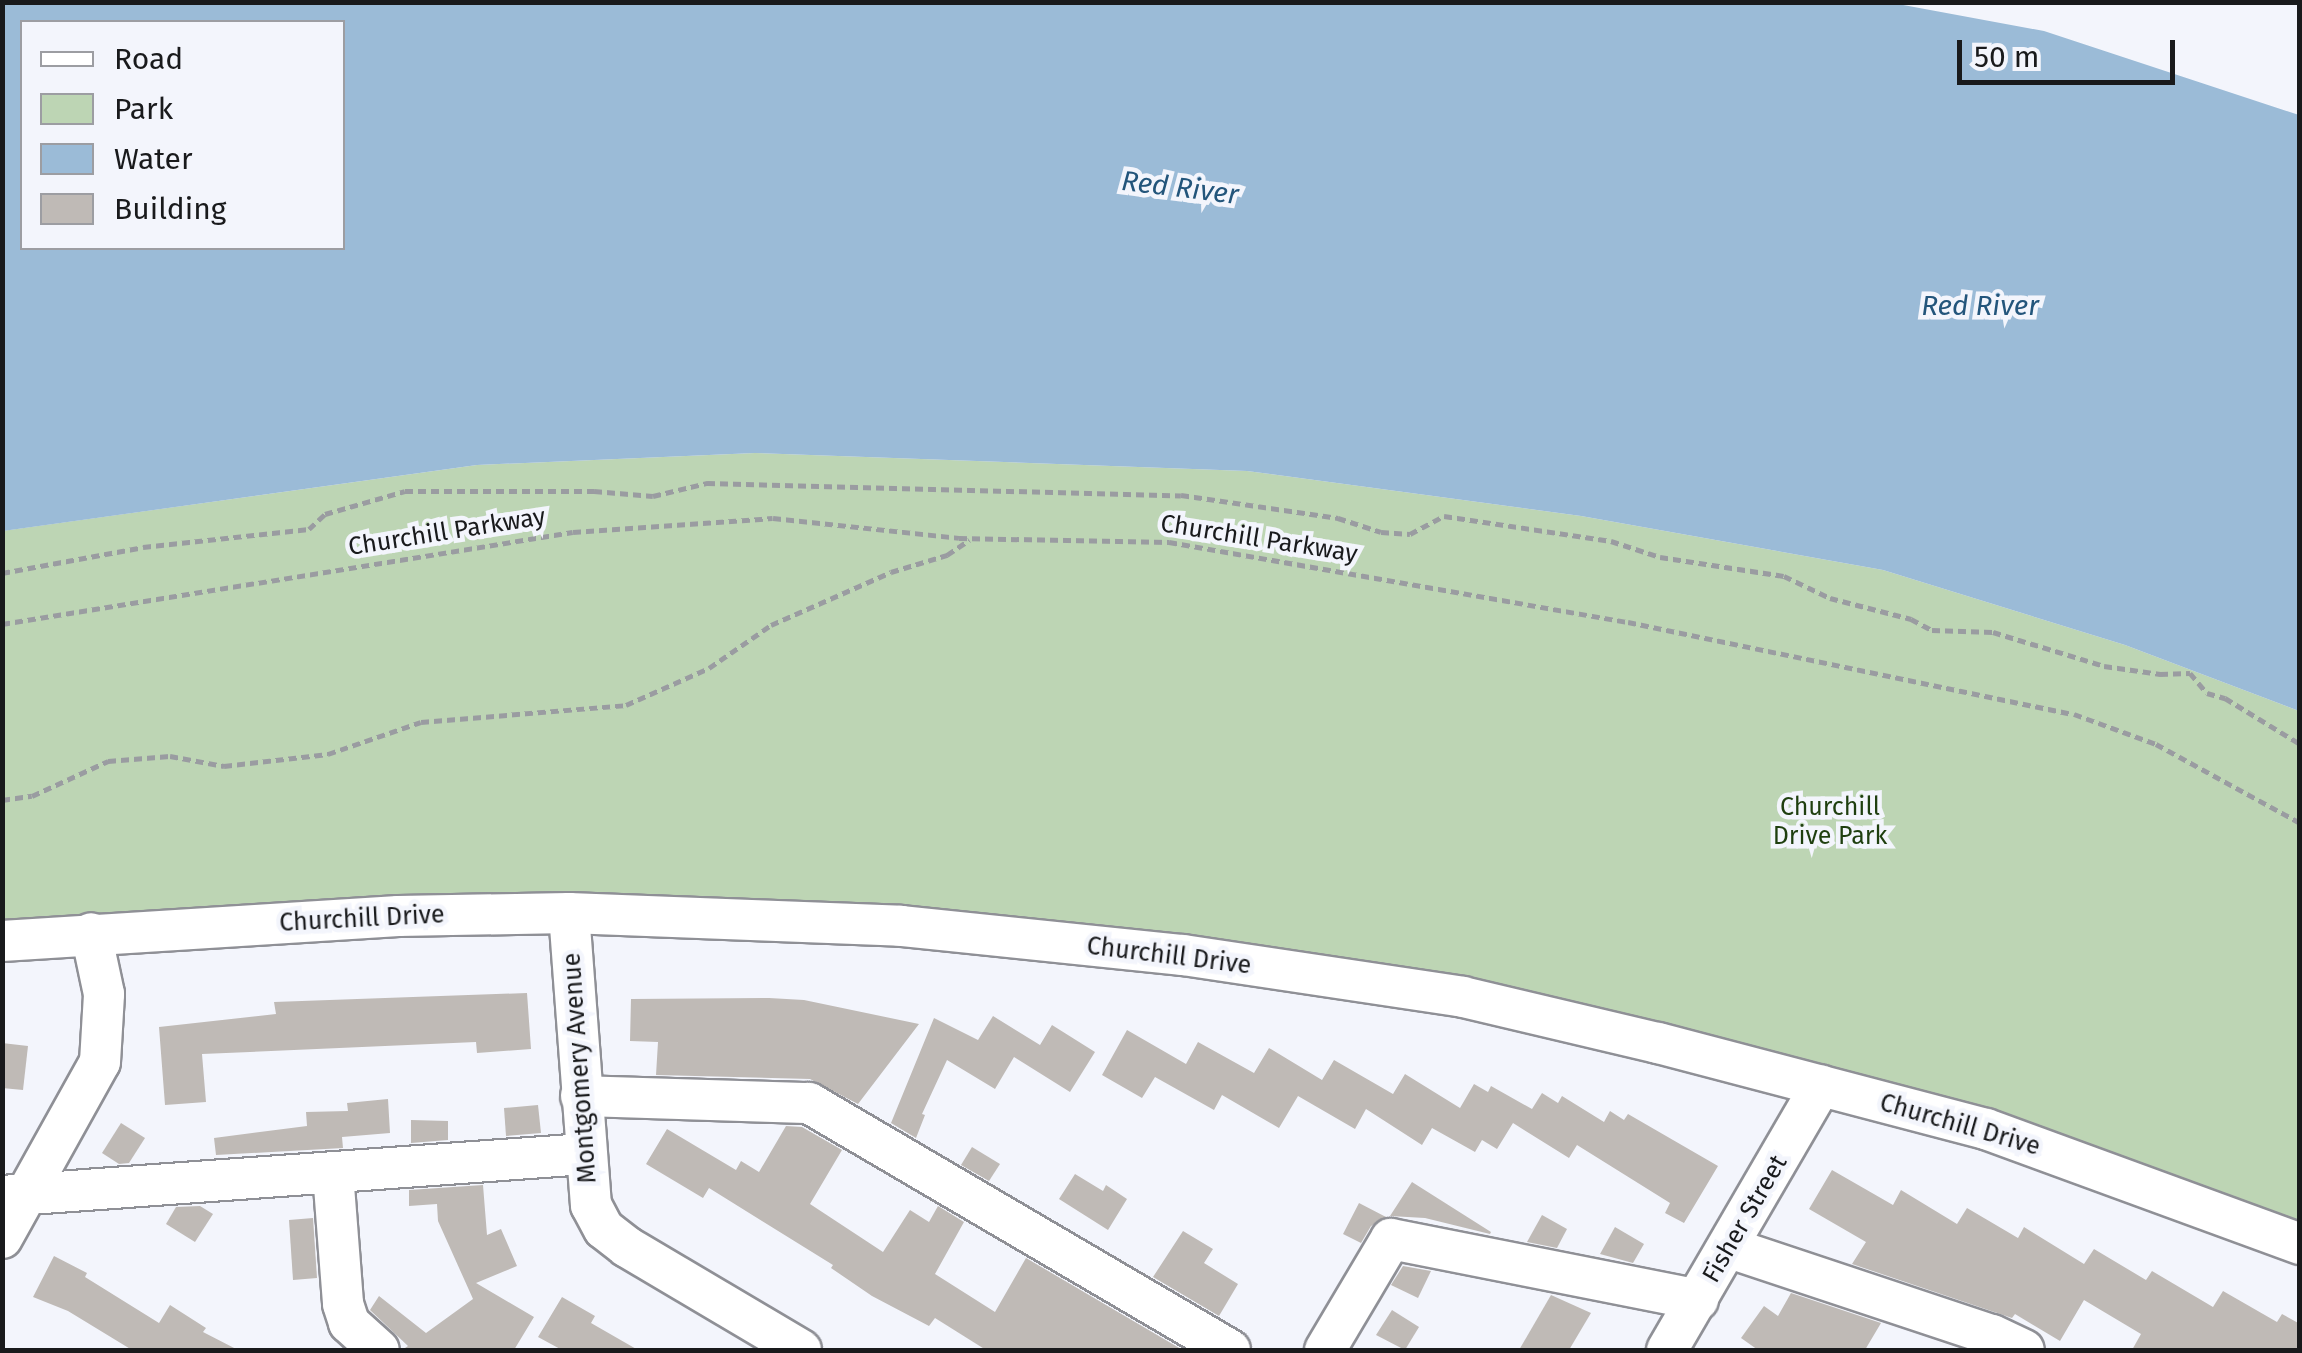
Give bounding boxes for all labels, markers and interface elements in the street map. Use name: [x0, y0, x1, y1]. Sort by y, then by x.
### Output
legend: [20, 20, 345, 250]
scale bar: [1962, 20, 2180, 82]
text: 50 m: [1974, 39, 2039, 75]
text: Road: [114, 41, 183, 77]
text: Park: [114, 91, 173, 127]
text: Water: [114, 141, 193, 177]
water label: Red River: [1120, 164, 1240, 212]
text: Building: [114, 191, 226, 227]
water label: Red River: [1921, 289, 2039, 323]
street label: Churchill Parkway: [346, 502, 548, 562]
street label: Churchill Parkway: [1158, 509, 1360, 569]
park label: Churchill Drive Park: [1773, 793, 1887, 852]
street label: Churchill Drive: [279, 900, 445, 938]
street label: Churchill Drive: [1085, 931, 1253, 981]
street label: Montgomery Avenue: [557, 952, 603, 1184]
street label: Churchill Drive: [1876, 1088, 2044, 1162]
street label: Fisher Street: [1696, 1150, 1794, 1288]

